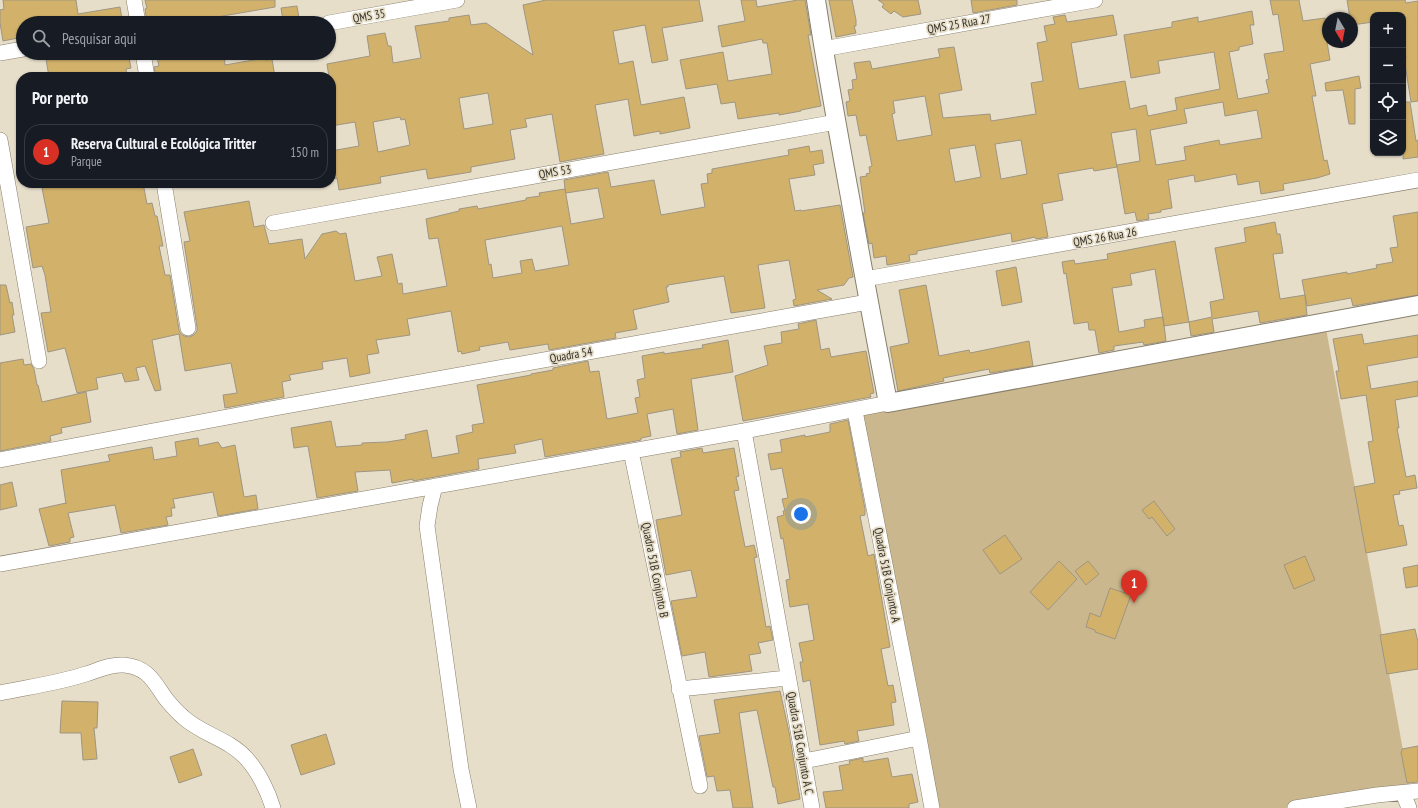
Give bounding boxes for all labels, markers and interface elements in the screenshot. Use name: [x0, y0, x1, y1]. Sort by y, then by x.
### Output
street label: QMS 35: [351, 5, 386, 26]
street label: QMS 25 Rua 27: [926, 11, 992, 36]
north arrow: [1322, 12, 1358, 48]
map controls: [1370, 12, 1406, 156]
button: +: [1370, 12, 1406, 48]
search box: [16, 16, 336, 60]
icon: search: [30, 27, 52, 49]
text: Pesquisar aqui: [62, 29, 136, 48]
button: −: [1370, 48, 1406, 84]
button: locate: [1370, 84, 1406, 120]
text: Por perto: [32, 87, 88, 109]
button: layers: [1370, 120, 1406, 156]
text: Reserva Cultural e Ecológica Tritter: [71, 134, 256, 153]
text: 1: [43, 144, 49, 161]
text: 150 m: [290, 144, 319, 161]
text: Parque: [71, 153, 102, 170]
street label: QMS 53: [537, 161, 572, 182]
street label: QMS 26 Rua 26: [1072, 224, 1138, 249]
street label: Quadra 54: [548, 343, 594, 366]
your location: [791, 504, 811, 524]
street label: Quadra 51B Conjunto B: [639, 521, 672, 619]
street label: Quadra 51B Conjunto A: [871, 526, 904, 624]
pin: 1: [1121, 570, 1147, 603]
street label: Quadra 51B Conjunto A C: [784, 690, 817, 796]

